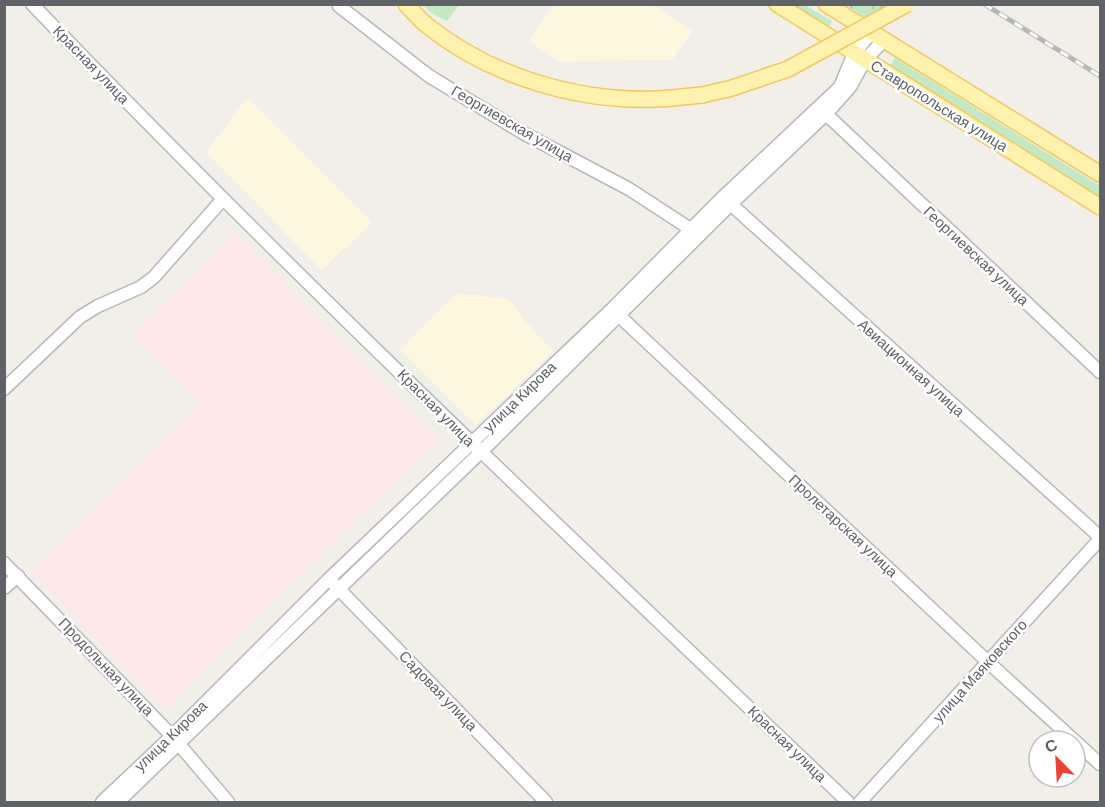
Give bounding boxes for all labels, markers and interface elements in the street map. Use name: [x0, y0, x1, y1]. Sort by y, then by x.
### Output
street label: Красная улица: [50, 21, 134, 108]
street label: Ставропольская улица: [868, 56, 1012, 155]
street label: Георгиевская улица: [449, 81, 577, 166]
street label: Георгиевская улица: [920, 202, 1033, 309]
street label: Авиационная улица: [855, 315, 969, 420]
street label: улица Кирова: [479, 357, 560, 435]
street label: Красная улица: [394, 365, 480, 450]
street label: Пролетарская улица: [786, 470, 902, 581]
street label: Продольная улица: [55, 613, 159, 720]
street label: улица Маяковского: [928, 615, 1030, 726]
street label: Садовая улица: [396, 646, 482, 735]
street label: улица Кирова: [130, 696, 211, 774]
street label: Красная улица: [745, 701, 831, 786]
north arrow: [1027, 729, 1087, 789]
text: С: [1042, 734, 1060, 756]

